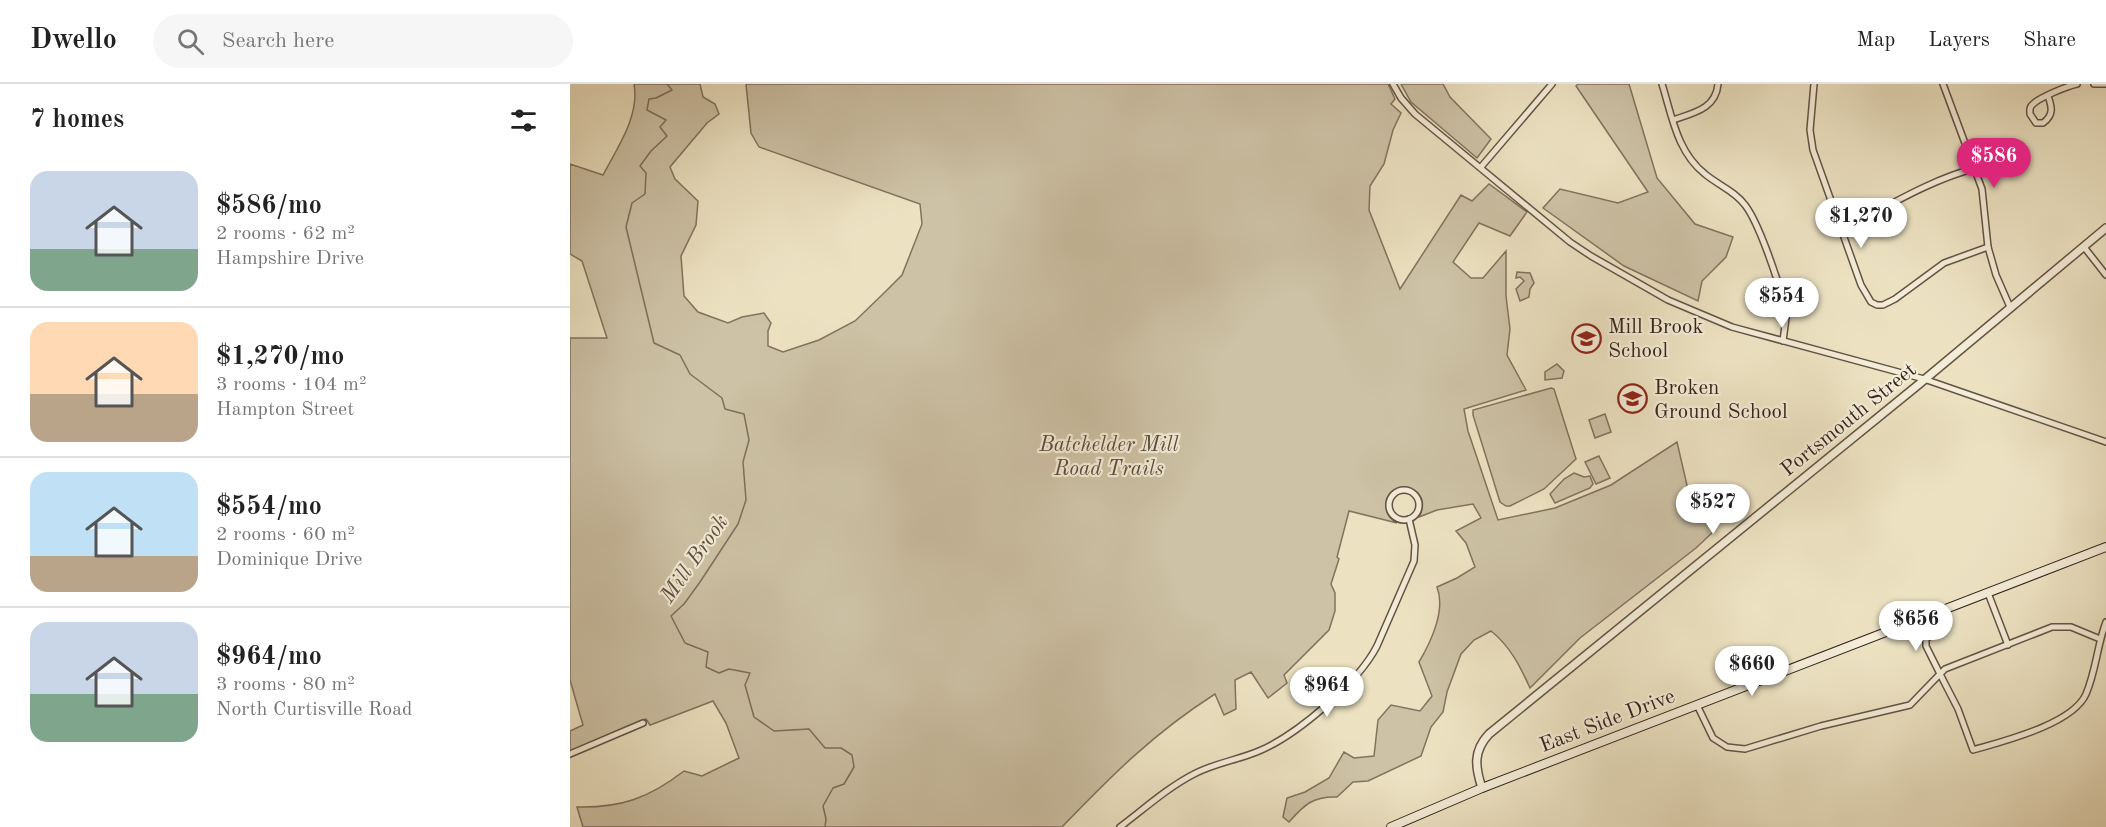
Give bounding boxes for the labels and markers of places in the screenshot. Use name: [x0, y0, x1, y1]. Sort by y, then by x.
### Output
pin: $586: [1958, 138, 2030, 189]
pin: $1,270: [1812, 198, 1910, 249]
pin: $554: [1746, 278, 1818, 329]
place label: Mill Brook School: [1608, 317, 1703, 362]
school or university icon: Mill Brook School: [1571, 322, 1603, 354]
place label: Broken Ground School: [1654, 378, 1788, 423]
school or university icon: Broken Ground School: [1617, 383, 1649, 415]
pin: $527: [1677, 484, 1749, 535]
pin: $656: [1880, 601, 1952, 652]
pin: $660: [1716, 646, 1788, 697]
pin: $964: [1291, 667, 1363, 718]

